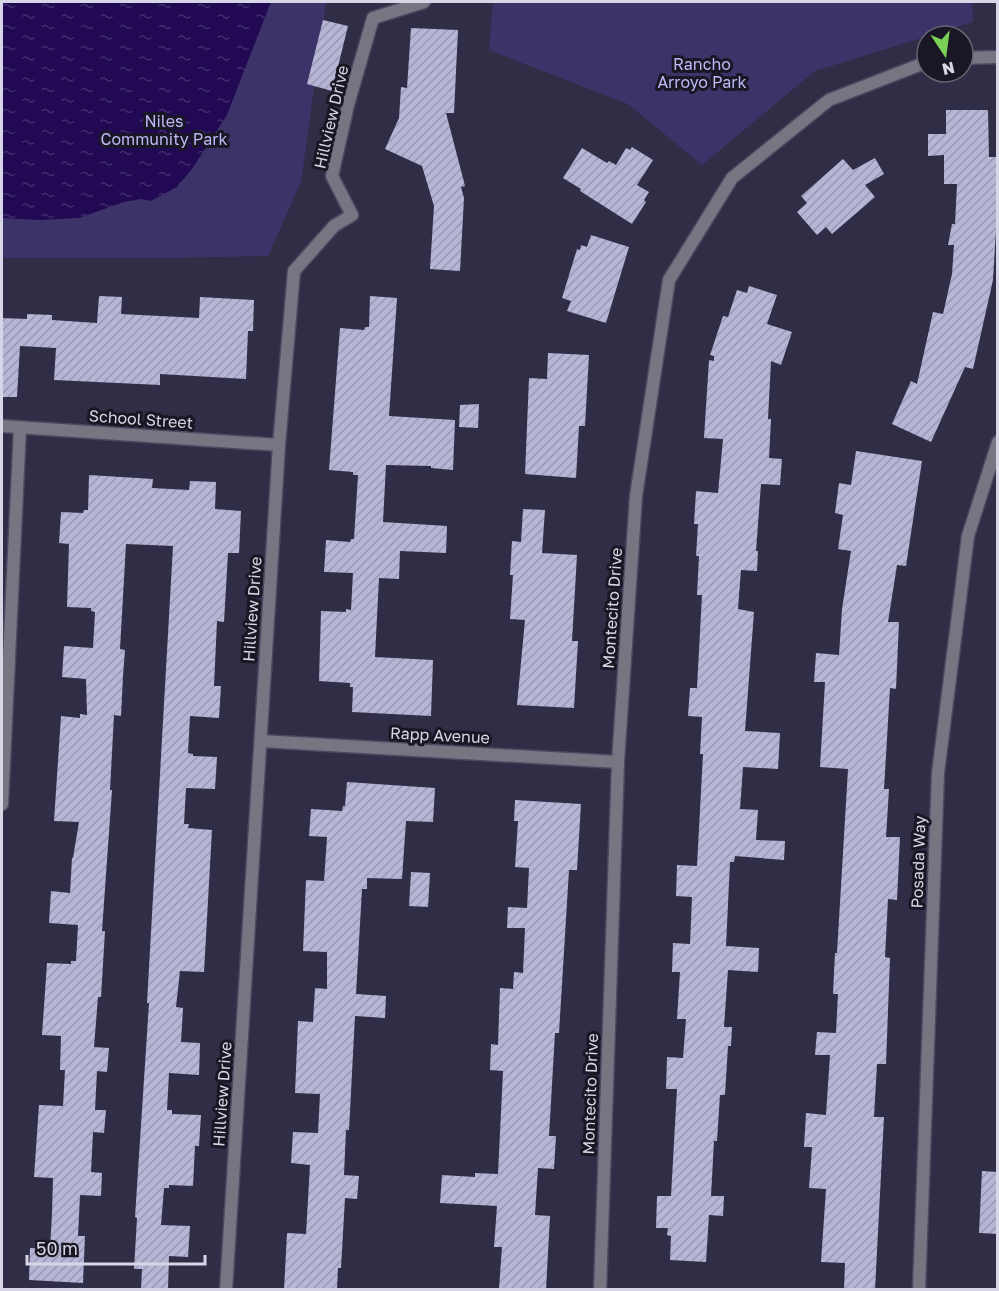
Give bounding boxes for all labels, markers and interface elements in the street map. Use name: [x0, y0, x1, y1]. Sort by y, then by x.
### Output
north arrow: [915, 24, 975, 84]
park label: Rancho Arroyo Park: [657, 54, 747, 92]
text: N: [940, 58, 957, 80]
street label: Hillview Drive: [309, 63, 353, 171]
park label: Niles Community Park: [101, 111, 227, 149]
street label: School Street: [88, 405, 194, 433]
street label: Montecito Drive: [598, 547, 626, 669]
street label: Hillview Drive: [238, 556, 266, 662]
street label: Rapp Avenue: [390, 722, 490, 748]
street label: Posada Way: [906, 815, 930, 909]
street label: Montecito Drive: [578, 1033, 602, 1155]
street label: Hillview Drive: [208, 1041, 236, 1147]
scale bar: [27, 1228, 206, 1266]
text: 50 m: [36, 1237, 78, 1259]

